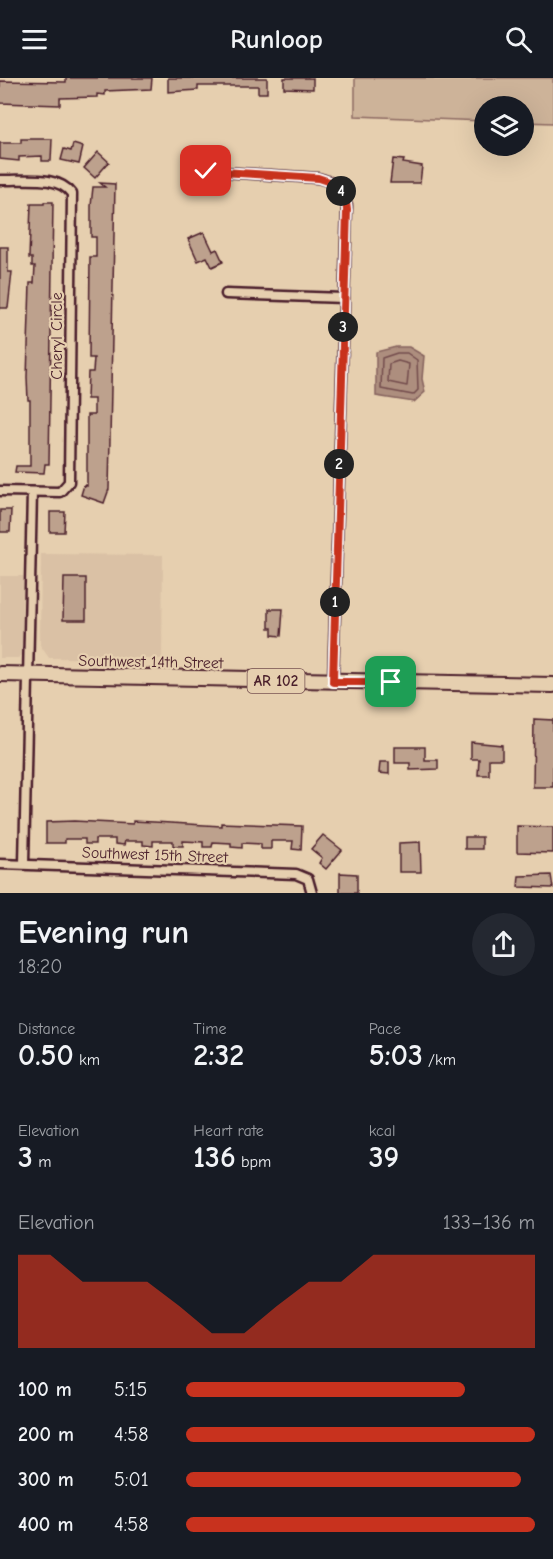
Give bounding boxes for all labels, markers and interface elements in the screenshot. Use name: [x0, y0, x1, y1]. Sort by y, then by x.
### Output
icon: menu: [18, 23, 51, 56]
icon: search: [502, 23, 535, 56]
text: Runloop: [230, 24, 323, 55]
map controls: [474, 96, 534, 156]
button: layers: [474, 96, 534, 156]
pin: [180, 145, 231, 196]
icon: check: [189, 154, 222, 187]
pin: 4: [326, 176, 356, 206]
text: 4: [337, 182, 345, 200]
street label: Cheryl Circle: [48, 292, 66, 380]
pin: 3: [328, 312, 358, 342]
text: 3: [339, 318, 347, 336]
pin: 2: [324, 449, 354, 479]
text: 2: [335, 455, 343, 473]
pin: 1: [320, 587, 350, 617]
text: 1: [332, 593, 338, 611]
street label: Southwest 14th Street: [78, 652, 224, 672]
pin: [365, 656, 416, 707]
icon: arrive: [374, 665, 407, 698]
road number: AR 102: [248, 669, 304, 693]
street label: Southwest 15th Street: [82, 843, 229, 867]
text: Evening run: [18, 913, 189, 951]
button: share: [472, 913, 535, 976]
text: 18:20: [18, 955, 62, 978]
text: Distance: [18, 1020, 75, 1038]
text: Time: [193, 1020, 227, 1038]
text: Pace: [369, 1020, 401, 1038]
text: 0.50: [18, 1038, 74, 1073]
text: 2:32: [193, 1038, 244, 1073]
text: 5:03: [369, 1038, 423, 1073]
text: km: [74, 1051, 100, 1069]
text: /km: [423, 1051, 456, 1069]
text: Elevation: [18, 1122, 79, 1140]
text: Heart rate: [193, 1122, 264, 1140]
text: kcal: [369, 1122, 396, 1140]
text: 3: [18, 1140, 33, 1175]
text: 136: [193, 1140, 236, 1175]
text: 39: [369, 1140, 399, 1175]
text: m: [33, 1153, 51, 1171]
text: bpm: [236, 1153, 271, 1171]
text: Elevation: [18, 1211, 95, 1234]
text: 133–136 m: [443, 1211, 535, 1234]
text: 100 m: [18, 1378, 72, 1401]
text: 5:15: [114, 1378, 147, 1401]
text: 200 m: [18, 1423, 74, 1446]
text: 4:58: [114, 1423, 148, 1446]
text: 300 m: [18, 1468, 74, 1491]
text: 5:01: [114, 1468, 149, 1491]
text: 400 m: [18, 1513, 73, 1536]
text: 4:58: [114, 1513, 148, 1536]

